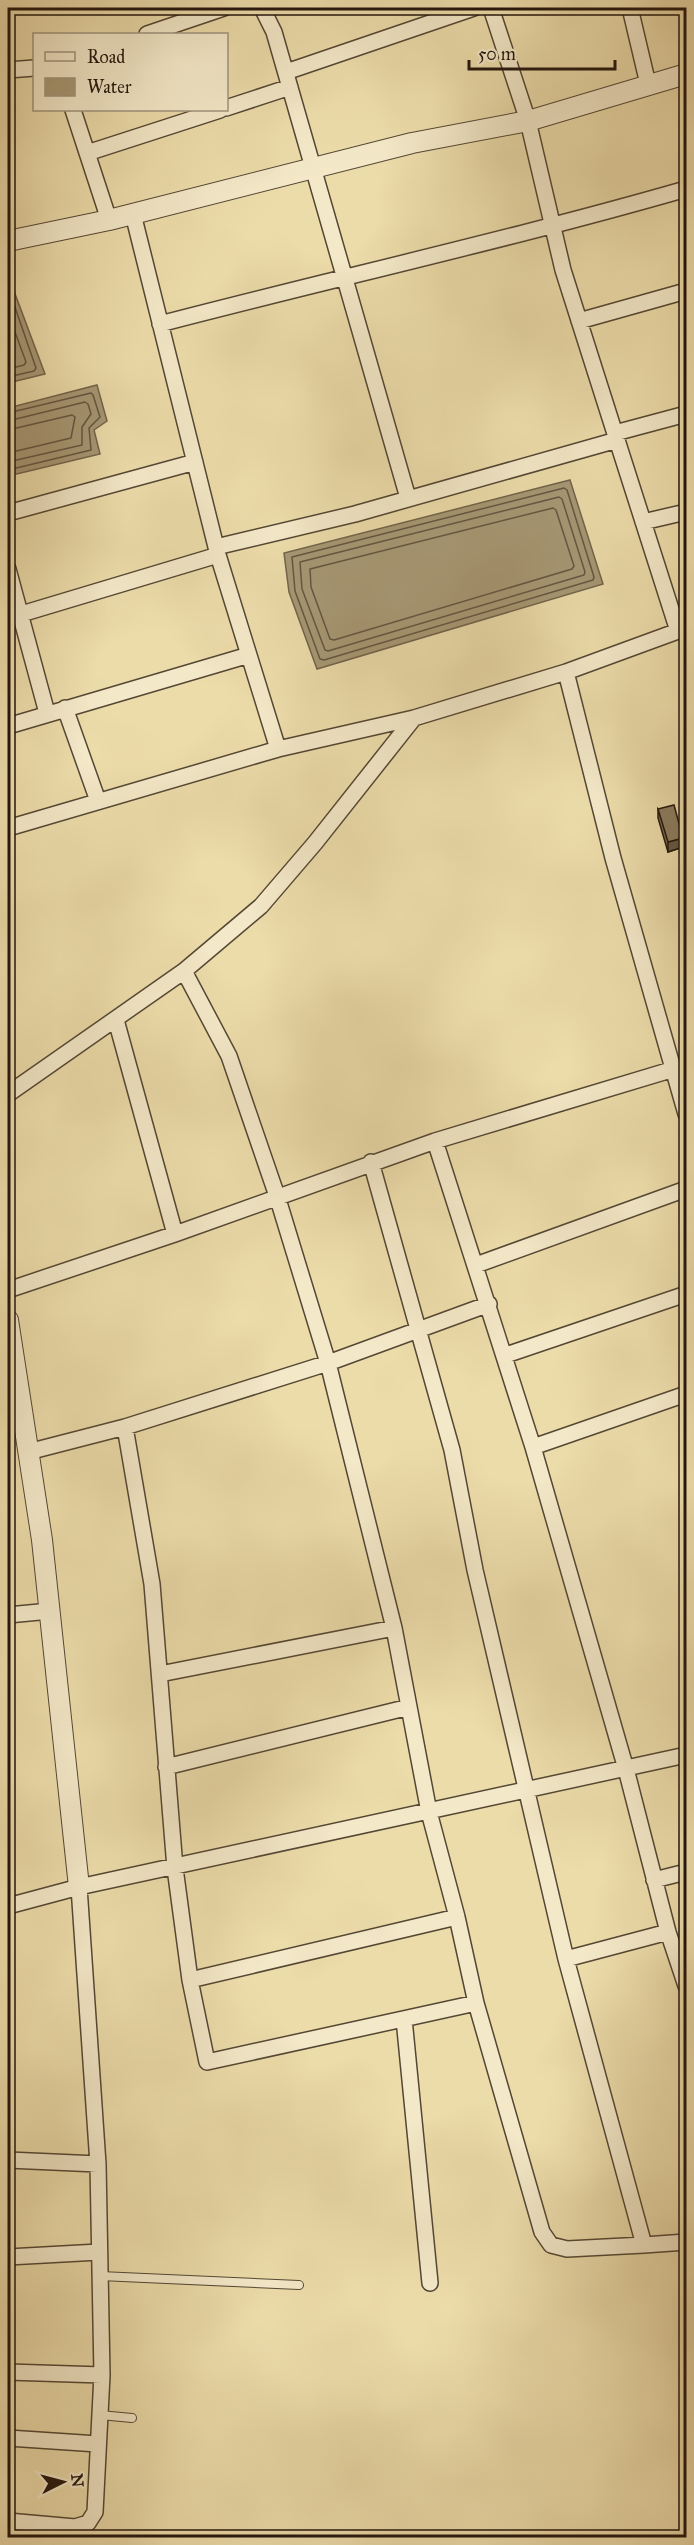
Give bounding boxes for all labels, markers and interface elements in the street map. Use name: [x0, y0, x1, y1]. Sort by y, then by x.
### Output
legend: [33, 33, 228, 111]
scale bar: [469, 33, 614, 71]
text: 50 m: [478, 43, 516, 65]
text: Road: [87, 46, 125, 68]
text: Water: [87, 76, 132, 98]
north arrow: [33, 2452, 93, 2512]
text: N: [67, 2473, 88, 2489]

